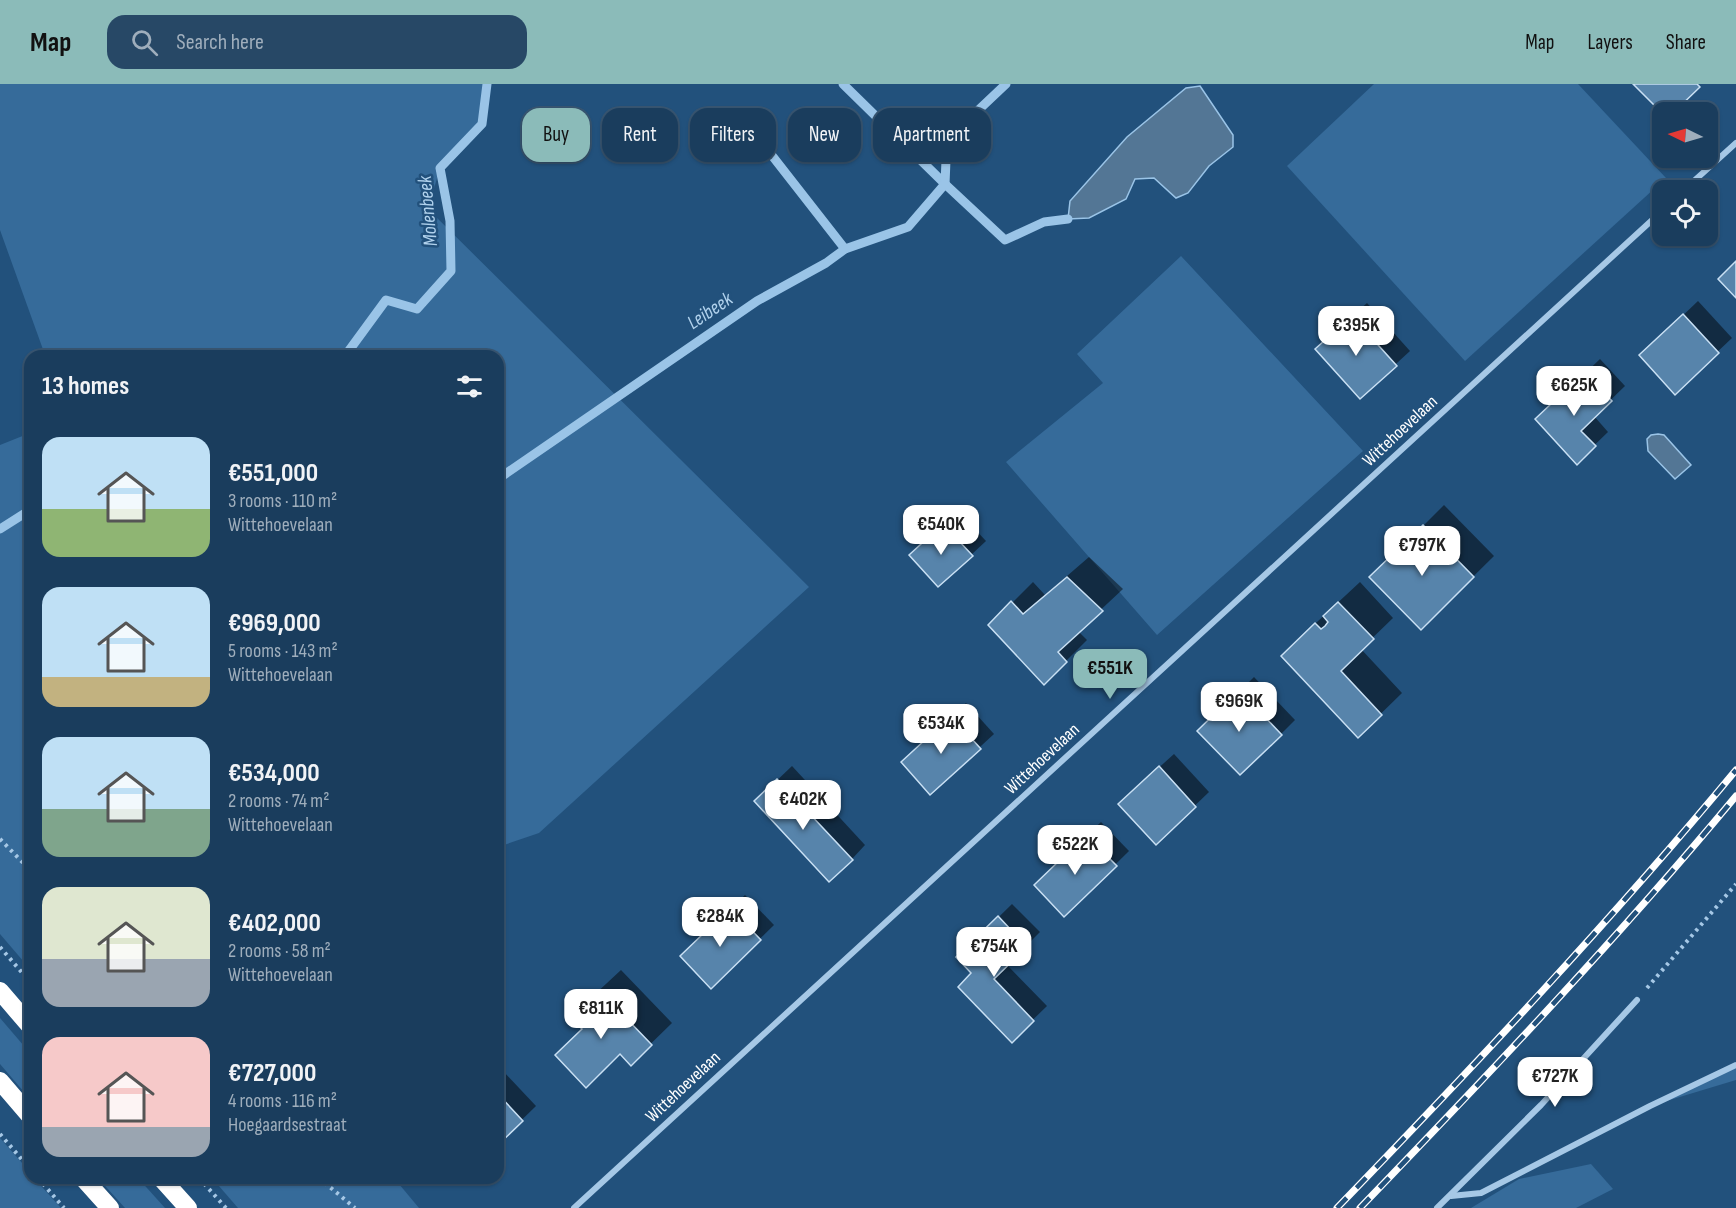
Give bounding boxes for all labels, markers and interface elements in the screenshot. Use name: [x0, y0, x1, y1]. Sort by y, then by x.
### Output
search box: [107, 15, 527, 69]
text: Map: [30, 26, 71, 59]
icon: search: [128, 26, 161, 59]
text: Search here: [176, 29, 264, 56]
text: Map: [1525, 30, 1554, 55]
text: Layers: [1587, 30, 1633, 55]
text: Share: [1666, 30, 1706, 55]
north arrow: [1652, 102, 1718, 168]
map controls: [1652, 102, 1718, 246]
chip: Buy: [522, 108, 590, 162]
chip: Rent: [602, 108, 678, 162]
chip: Filters: [690, 108, 776, 162]
chip: New: [788, 108, 861, 162]
chip: Apartment: [873, 108, 991, 162]
water label: Molenbeek: [413, 174, 443, 247]
button: locate: [1652, 180, 1718, 246]
water label: Leibeek: [683, 287, 738, 335]
pin: €395K: [1314, 306, 1398, 357]
text: €395K: [1332, 313, 1380, 337]
pin: €625K: [1532, 366, 1616, 417]
icon: filters: [453, 370, 486, 403]
text: 13 homes: [42, 371, 129, 402]
text: €625K: [1550, 373, 1598, 397]
street label: Wittehoevelaan: [1358, 391, 1442, 471]
text: €551,000: [228, 458, 318, 489]
icon: home: [90, 461, 162, 533]
text: 3 rooms · 110 m²: [228, 489, 337, 513]
pin: €540K: [899, 505, 983, 556]
text: €540K: [917, 512, 965, 536]
text: Wittehoevelaan: [228, 513, 333, 537]
pin: €797K: [1380, 526, 1464, 577]
text: €797K: [1398, 533, 1446, 557]
text: €969,000: [228, 608, 321, 639]
icon: home: [90, 611, 162, 683]
text: 5 rooms · 143 m²: [228, 639, 338, 663]
pin: €551K: [1068, 649, 1152, 700]
text: €551K: [1087, 656, 1133, 680]
text: Wittehoevelaan: [228, 663, 333, 687]
pin: €969K: [1197, 682, 1281, 733]
text: €969K: [1215, 689, 1263, 713]
pin: €534K: [899, 704, 983, 755]
text: €534K: [917, 711, 965, 735]
street label: Wittehoevelaan: [1000, 719, 1084, 799]
text: €534,000: [228, 758, 320, 789]
icon: home: [90, 761, 162, 833]
pin: €402K: [761, 780, 845, 831]
text: €402K: [779, 787, 827, 811]
text: 2 rooms · 74 m²: [228, 789, 329, 813]
text: Wittehoevelaan: [228, 813, 333, 837]
pin: €522K: [1033, 825, 1117, 876]
text: €522K: [1052, 832, 1098, 856]
pin: €284K: [678, 897, 762, 948]
text: €284K: [696, 904, 744, 928]
text: €402,000: [228, 908, 321, 939]
icon: home: [90, 911, 162, 983]
pin: €754K: [952, 927, 1036, 978]
text: €754K: [970, 934, 1018, 958]
text: 2 rooms · 58 m²: [228, 939, 331, 963]
text: Wittehoevelaan: [228, 963, 333, 987]
pin: €811K: [559, 989, 643, 1040]
text: €811K: [578, 996, 624, 1020]
street label: Wittehoevelaan: [641, 1047, 725, 1127]
pin: €727K: [1513, 1057, 1597, 1108]
text: €727,000: [228, 1058, 316, 1089]
icon: home: [90, 1061, 162, 1133]
text: €727K: [1532, 1064, 1578, 1088]
text: 4 rooms · 116 m²: [228, 1089, 337, 1113]
text: Hoegaardsestraat: [228, 1113, 347, 1137]

